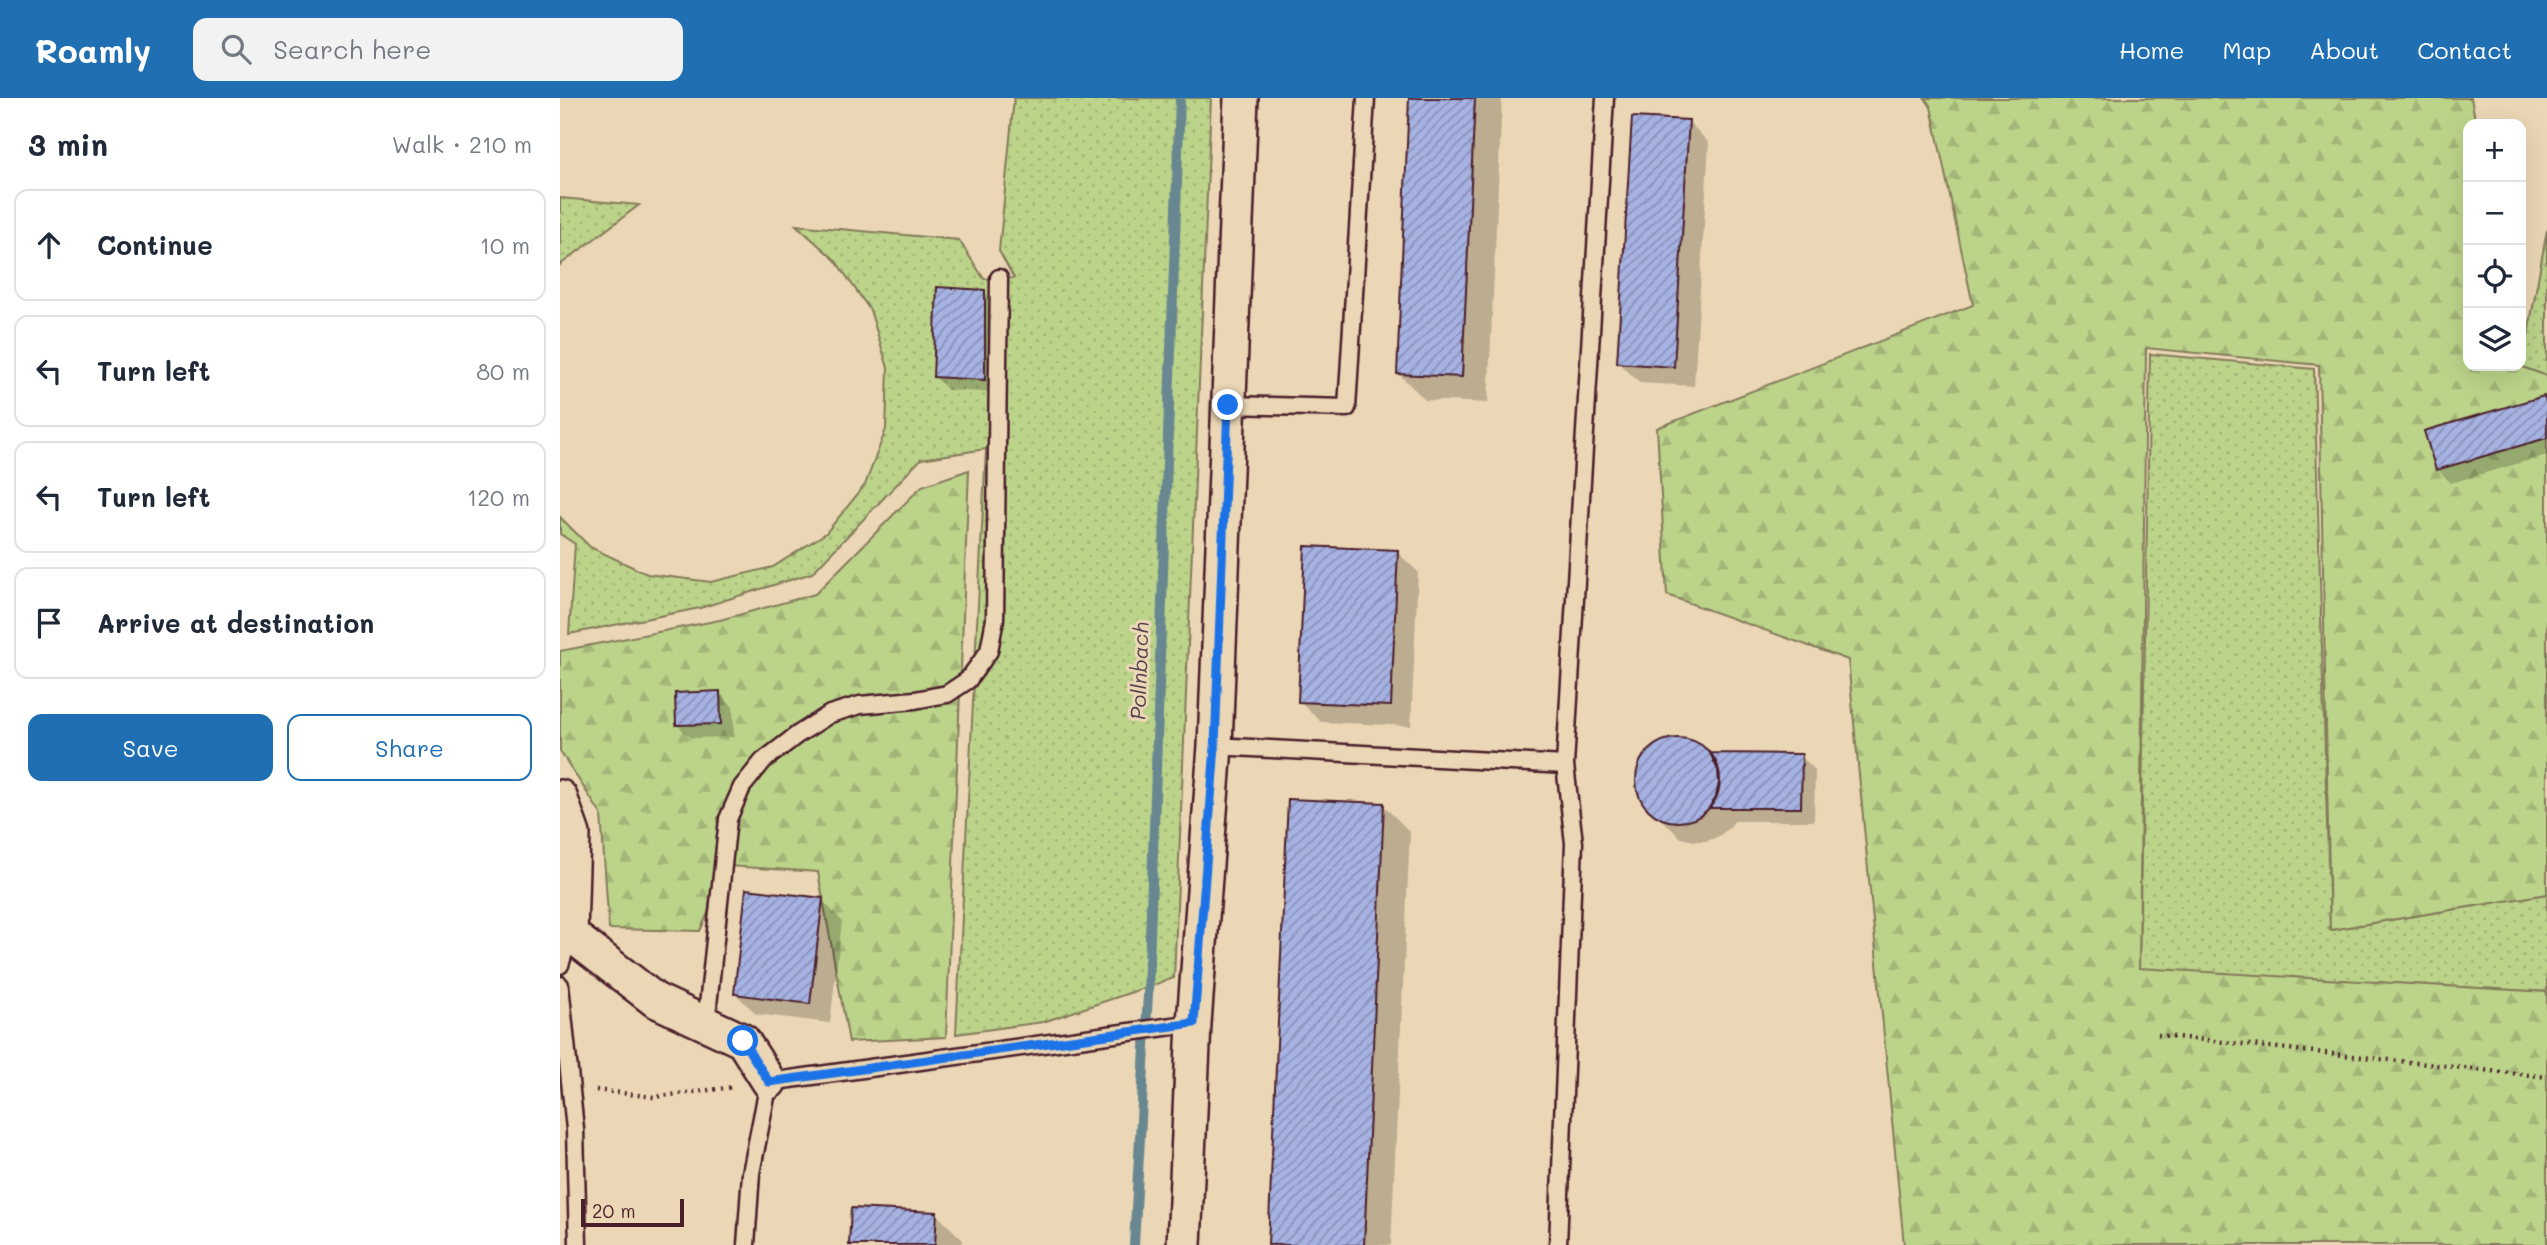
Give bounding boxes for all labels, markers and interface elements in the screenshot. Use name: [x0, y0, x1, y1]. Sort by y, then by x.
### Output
search box: [193, 18, 683, 81]
text: Roamly: [35, 28, 151, 71]
icon: search: [217, 30, 255, 68]
text: Search here: [273, 32, 431, 66]
text: Home: [2119, 34, 2184, 65]
text: Map: [2222, 34, 2271, 65]
text: About: [2309, 34, 2379, 65]
text: Contact: [2417, 34, 2512, 65]
map controls: [2463, 119, 2526, 371]
button: +: [2463, 119, 2526, 182]
text: 3 min: [28, 124, 108, 164]
text: Walk · 210 m: [392, 129, 532, 159]
button: −: [2463, 182, 2526, 245]
icon: ahead: [30, 226, 68, 264]
text: Continue: [97, 228, 213, 262]
text: 10 m: [480, 230, 530, 260]
button: locate: [2463, 245, 2526, 308]
button: layers: [2463, 308, 2526, 371]
icon: left: [30, 352, 68, 390]
text: Turn left: [97, 354, 210, 388]
text: 80 m: [476, 356, 530, 386]
route end: [1212, 389, 1243, 420]
icon: left: [30, 478, 68, 516]
text: Turn left: [97, 480, 210, 514]
text: 120 m: [467, 482, 530, 512]
icon: arrive: [30, 604, 68, 642]
text: Arrive at destination: [97, 606, 374, 640]
water label: Pollnbach: [1123, 621, 1154, 720]
button: Save: [28, 714, 273, 781]
button: Share: [287, 714, 532, 781]
route start: [727, 1025, 758, 1056]
scale bar: [581, 1196, 684, 1228]
text: 20 m: [592, 1198, 636, 1223]

